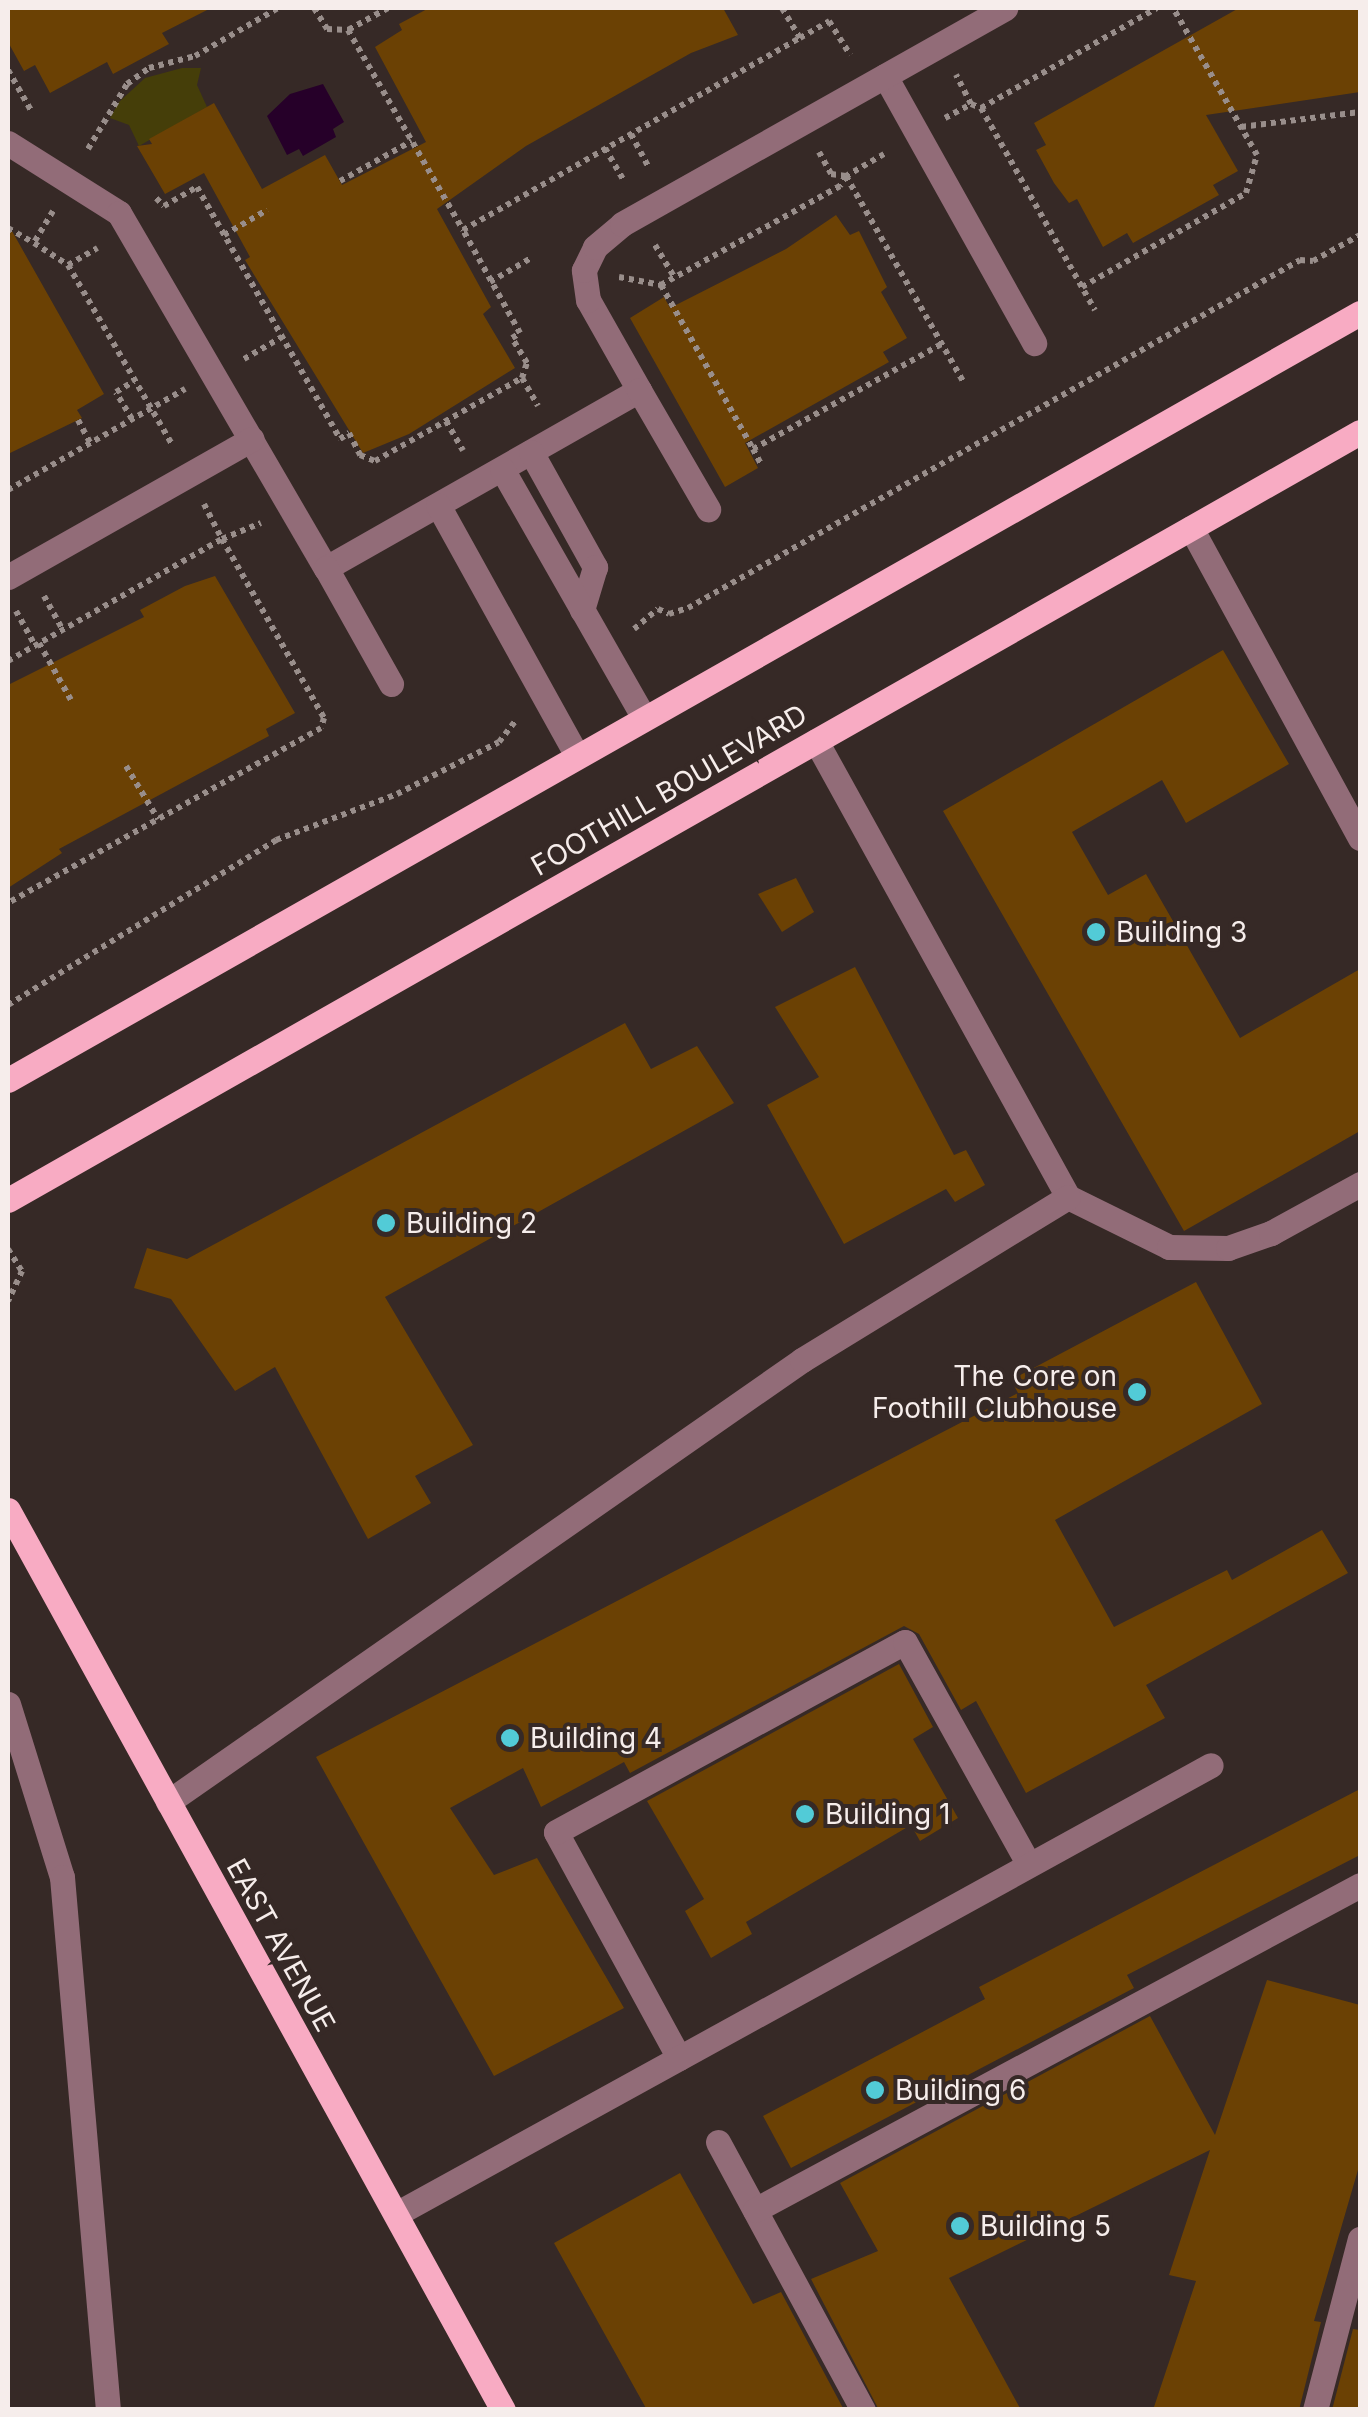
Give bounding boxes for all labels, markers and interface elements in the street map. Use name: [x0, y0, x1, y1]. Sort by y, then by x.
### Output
street label: FOOTHILL BOULEVARD: [525, 697, 813, 883]
place label: Building 3: [1116, 915, 1247, 949]
marker: Building 3: [1085, 921, 1107, 943]
place label: Building 2: [406, 1206, 537, 1240]
marker: Building 2: [375, 1212, 397, 1234]
place label: The Core on Foothill Clubhouse: [872, 1359, 1117, 1425]
marker: The Core on Foothill Clubhouse: [1126, 1381, 1148, 1403]
place label: Building 4: [530, 1721, 662, 1755]
marker: Building 4: [499, 1727, 521, 1749]
place label: Building 1: [825, 1797, 950, 1831]
marker: Building 1: [794, 1803, 816, 1825]
street label: EAST AVENUE: [220, 1853, 342, 2037]
place label: Building 6: [895, 2073, 1026, 2107]
marker: Building 6: [864, 2079, 886, 2101]
place label: Building 5: [980, 2209, 1111, 2243]
marker: Building 5: [949, 2215, 971, 2237]

